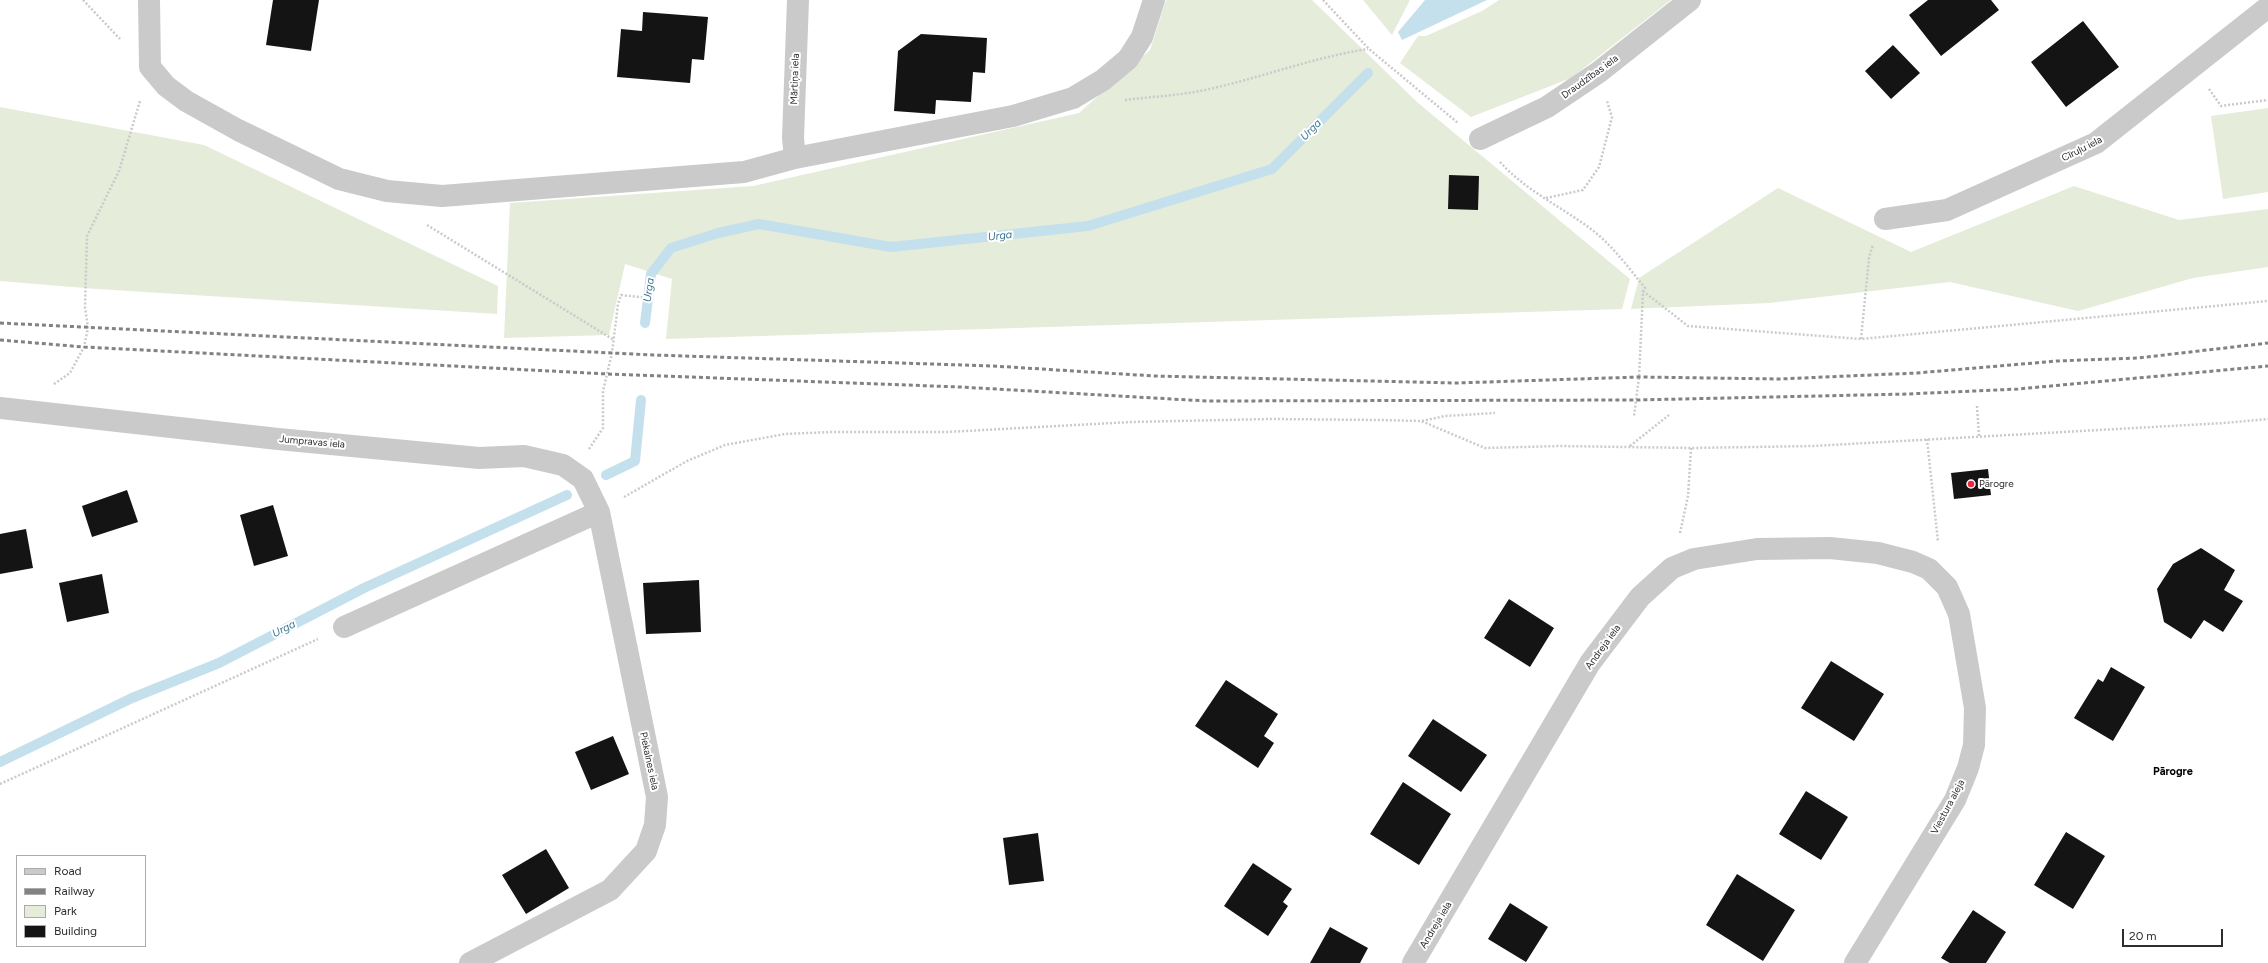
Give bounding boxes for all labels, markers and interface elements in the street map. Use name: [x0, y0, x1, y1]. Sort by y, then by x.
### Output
street label: Draudzības iela: [1559, 52, 1621, 102]
street label: Mārtiņa iela: [788, 53, 802, 105]
water label: Urga: [1298, 117, 1324, 143]
street label: Cīruļu iela: [2060, 134, 2104, 164]
water label: Urga: [987, 228, 1013, 244]
water label: Urga: [641, 277, 657, 303]
street label: Jumpravas iela: [279, 433, 345, 451]
place label: Pārogre: [1979, 478, 2014, 490]
marker: Pārogre: [1966, 479, 1976, 489]
water label: Urga: [270, 618, 298, 640]
street label: Andreja iela: [1583, 622, 1623, 672]
street label: Piekalnes iela: [637, 731, 661, 791]
district label: Pārogre: [2153, 765, 2193, 779]
street label: Viestura aleja: [1929, 778, 1967, 836]
legend: [16, 855, 146, 947]
text: Road: [54, 864, 82, 878]
text: Railway: [54, 884, 95, 898]
street label: Andreja iela: [1417, 899, 1455, 951]
text: Park: [54, 904, 77, 918]
scale bar: [2124, 921, 2225, 947]
text: Building: [54, 924, 97, 938]
text: 20 m: [2129, 929, 2157, 943]

